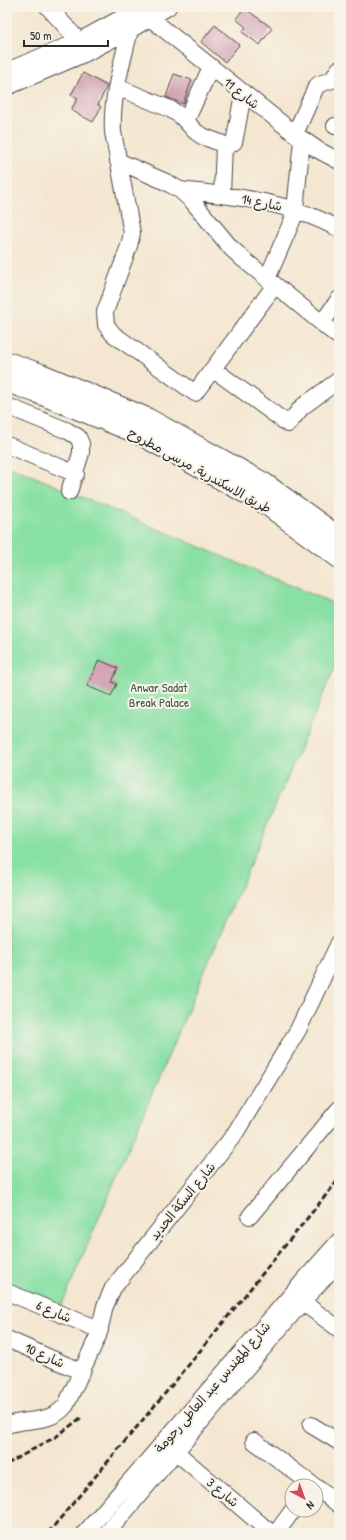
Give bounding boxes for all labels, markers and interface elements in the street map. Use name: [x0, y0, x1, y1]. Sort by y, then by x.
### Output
scale bar: [24, 22, 108, 48]
text: 50 m: [30, 27, 51, 44]
street label: شارع 11: [220, 73, 263, 114]
street label: شارع 14: [240, 189, 284, 216]
street label: طريق الاسكندرية, مرسى مطروح: [125, 423, 275, 518]
park label: Anwar Sadat Break Palace: [129, 678, 189, 711]
street label: شارع السكة الحديد: [145, 1158, 220, 1244]
street label: شارع 6: [33, 1296, 74, 1327]
street label: شارع المهندس عبد العاطى رحومة: [150, 1318, 275, 1457]
street label: شارع 10: [22, 1338, 68, 1373]
street label: شارع 3: [202, 1473, 243, 1512]
north arrow: [284, 1478, 324, 1518]
text: N: [304, 1498, 317, 1513]

